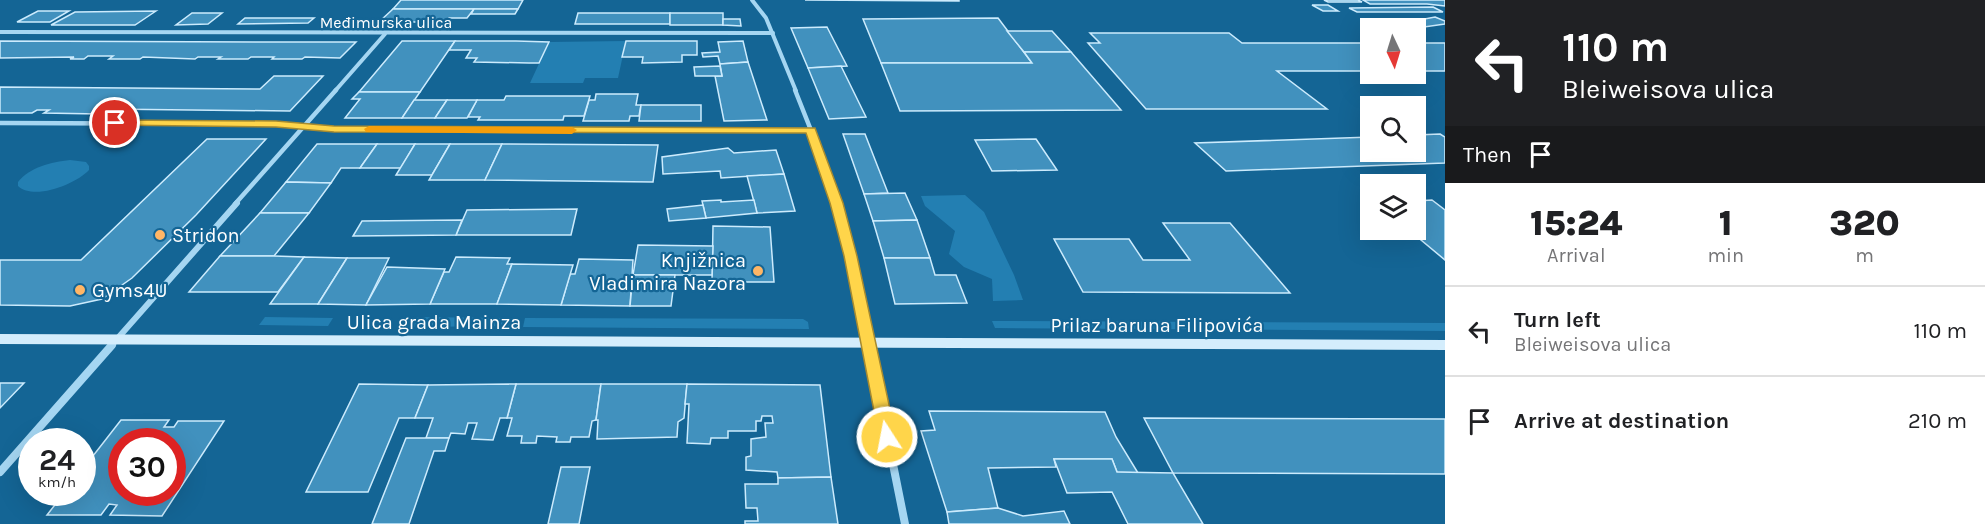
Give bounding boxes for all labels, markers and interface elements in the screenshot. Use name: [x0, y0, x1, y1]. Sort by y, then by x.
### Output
street label: Međimurska ulica: [320, 13, 452, 32]
north arrow: [1360, 18, 1426, 84]
map controls: [1360, 18, 1426, 240]
text: 110 m: [1562, 22, 1669, 72]
icon: left: [1463, 24, 1541, 102]
text: Bleiweisova ulica: [1562, 73, 1774, 105]
button: search: [1360, 96, 1426, 162]
pin: [89, 97, 140, 148]
icon: arrive: [98, 106, 131, 139]
icon: arrive: [1524, 138, 1557, 171]
text: Then: [1463, 142, 1512, 168]
button: layers: [1360, 174, 1426, 240]
text: 15:24: [1530, 202, 1622, 244]
text: 1: [1719, 202, 1733, 244]
text: 320: [1829, 202, 1900, 244]
place label: Stridon: [172, 224, 240, 247]
marker: Stridon: [153, 228, 167, 242]
text: Arrival: [1547, 244, 1605, 267]
text: min: [1707, 244, 1744, 267]
text: m: [1855, 244, 1874, 267]
place label: Knjižnica Vladimira Nazora: [589, 249, 746, 295]
marker: Knjižnica Vladimira Nazora: [751, 264, 765, 278]
place label: Gyms4U: [92, 279, 168, 302]
marker: Gyms4U: [73, 283, 87, 297]
text: Turn left: [1514, 307, 1601, 333]
street label: Ulica grada Mainza: [347, 311, 521, 334]
street label: Prilaz baruna Filipovića: [1050, 314, 1264, 337]
icon: left: [1463, 315, 1496, 348]
text: 110 m: [1914, 318, 1967, 344]
text: Bleiweisova ulica: [1514, 333, 1671, 356]
position arrow: [855, 405, 919, 469]
icon: arrive: [1463, 405, 1496, 438]
text: Arrive at destination: [1514, 408, 1729, 434]
text: 210 m: [1908, 408, 1967, 434]
speed limit sign: 30: [108, 428, 186, 506]
text: 24: [39, 442, 75, 478]
text: km/h: [38, 473, 76, 491]

